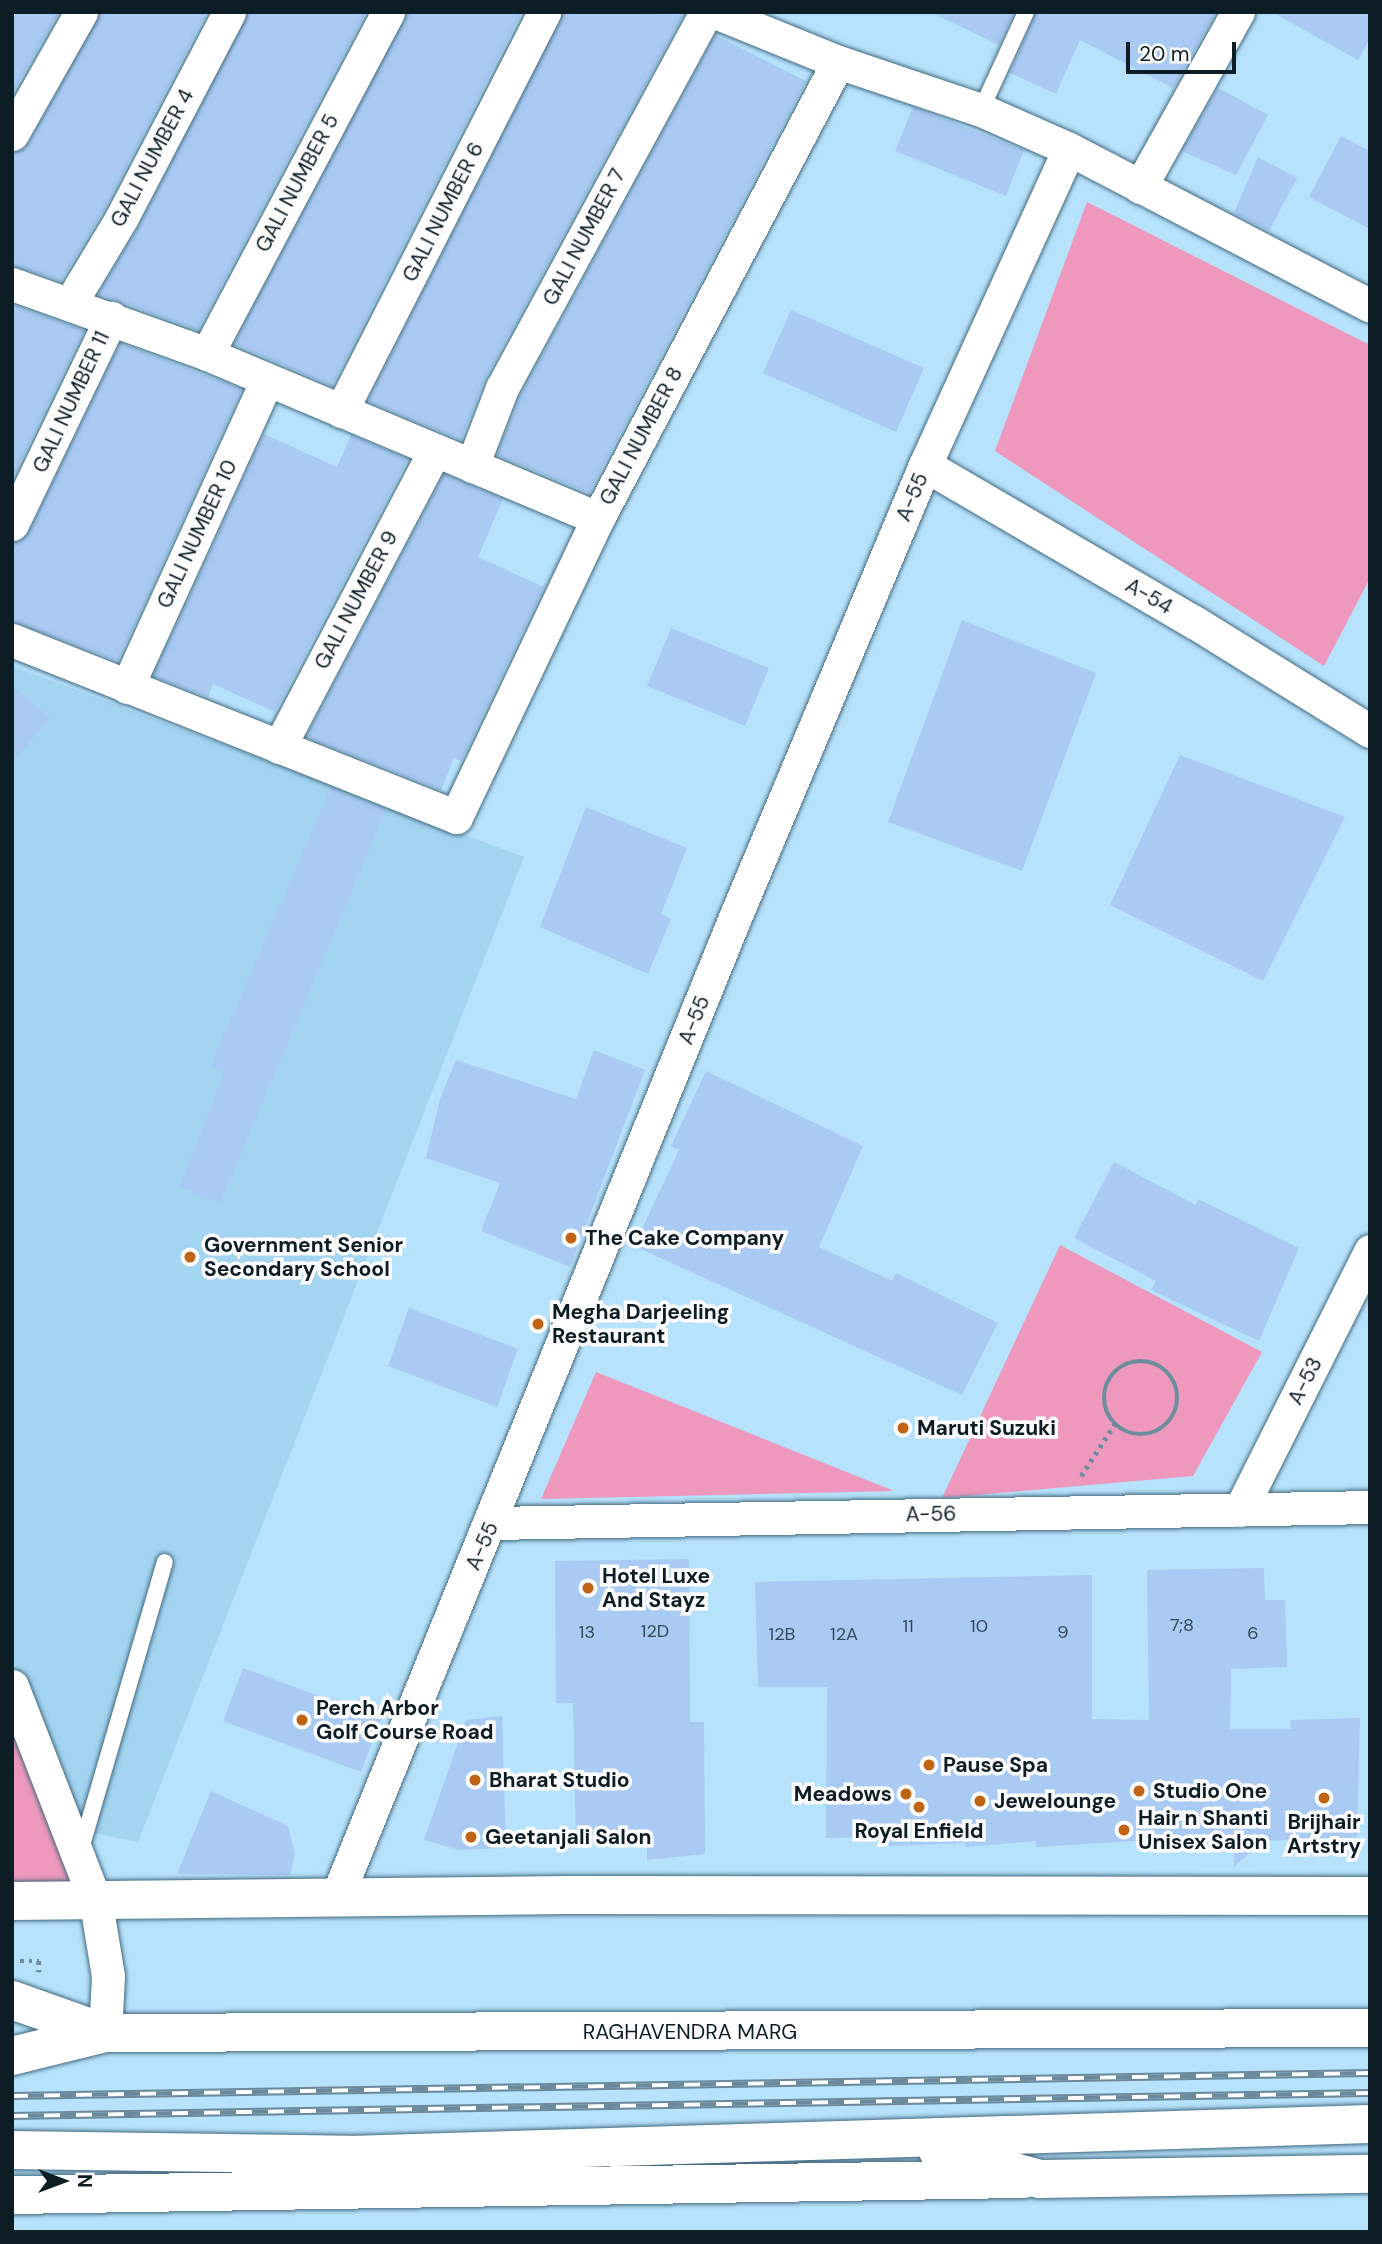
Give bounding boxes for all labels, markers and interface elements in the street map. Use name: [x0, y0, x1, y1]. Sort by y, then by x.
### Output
scale bar: [1130, 28, 1240, 72]
text: 20 m: [1139, 40, 1190, 68]
street label: GALI NUMBER 4: [105, 85, 199, 231]
street label: GALI NUMBER 5: [250, 110, 344, 256]
street label: GALI NUMBER 6: [397, 138, 489, 286]
street label: GALI NUMBER 7: [537, 164, 631, 310]
street label: GALI NUMBER 11: [27, 327, 115, 477]
street label: GALI NUMBER 8: [594, 363, 688, 509]
street label: GALI NUMBER 10: [152, 456, 242, 612]
street label: A-55: [891, 469, 933, 525]
street label: GALI NUMBER 9: [309, 526, 403, 674]
street label: A-54: [1121, 573, 1177, 619]
street label: A-55: [673, 992, 715, 1048]
place label: The Cake Company: [585, 1225, 784, 1251]
marker: The Cake Company: [563, 1230, 579, 1246]
place label: Government Senior Secondary School: [204, 1232, 403, 1282]
marker: Government Senior Secondary School: [182, 1249, 198, 1265]
place label: Megha Darjeeling Restaurant: [552, 1299, 729, 1349]
marker: Megha Darjeeling Restaurant: [530, 1316, 546, 1332]
street label: A-53: [1282, 1353, 1328, 1409]
place label: Maruti Suzuki: [917, 1415, 1056, 1441]
marker: Maruti Suzuki: [895, 1420, 911, 1436]
street label: A-56: [905, 1501, 957, 1527]
street label: A-55: [460, 1518, 504, 1574]
place label: Hotel Luxe And Stayz: [602, 1563, 710, 1613]
marker: Hotel Luxe And Stayz: [580, 1580, 596, 1596]
house number: 7;8: [1170, 1614, 1194, 1636]
house number: 11: [902, 1615, 914, 1637]
house number: 10: [970, 1615, 988, 1637]
house number: 12D: [641, 1620, 669, 1642]
house number: 13: [579, 1621, 595, 1643]
house number: 9: [1057, 1621, 1069, 1643]
house number: 6: [1247, 1622, 1259, 1644]
house number: 12B: [769, 1623, 795, 1645]
house number: 12A: [830, 1623, 858, 1645]
place label: Perch Arbor Golf Course Road: [316, 1695, 494, 1745]
marker: Perch Arbor Golf Course Road: [294, 1712, 310, 1728]
place label: Pause Spa: [943, 1752, 1048, 1778]
marker: Pause Spa: [921, 1757, 937, 1773]
place label: Bharat Studio: [489, 1767, 630, 1793]
marker: Bharat Studio: [467, 1772, 483, 1788]
place label: Studio One: [1153, 1778, 1267, 1804]
place label: Meadows: [794, 1781, 892, 1807]
marker: Studio One: [1131, 1783, 1147, 1799]
marker: Meadows: [898, 1786, 914, 1802]
place label: Jewelounge: [994, 1788, 1116, 1814]
marker: Brijhair Artstry: [1316, 1790, 1332, 1806]
marker: Jewelounge: [972, 1793, 988, 1809]
marker: Royal Enfield: [911, 1799, 927, 1815]
place label: Hair n Shanti Unisex Salon: [1138, 1805, 1268, 1855]
place label: Brijhair Artstry: [1287, 1809, 1361, 1859]
place label: Royal Enfield: [854, 1818, 984, 1844]
marker: Hair n Shanti Unisex Salon: [1116, 1822, 1132, 1838]
place label: Geetanjali Salon: [485, 1824, 652, 1850]
marker: Geetanjali Salon: [463, 1829, 479, 1845]
street label: RAGHAVENDRA MARG: [583, 2019, 797, 2045]
north arrow: [28, 2146, 98, 2216]
text: N: [72, 2174, 97, 2188]

